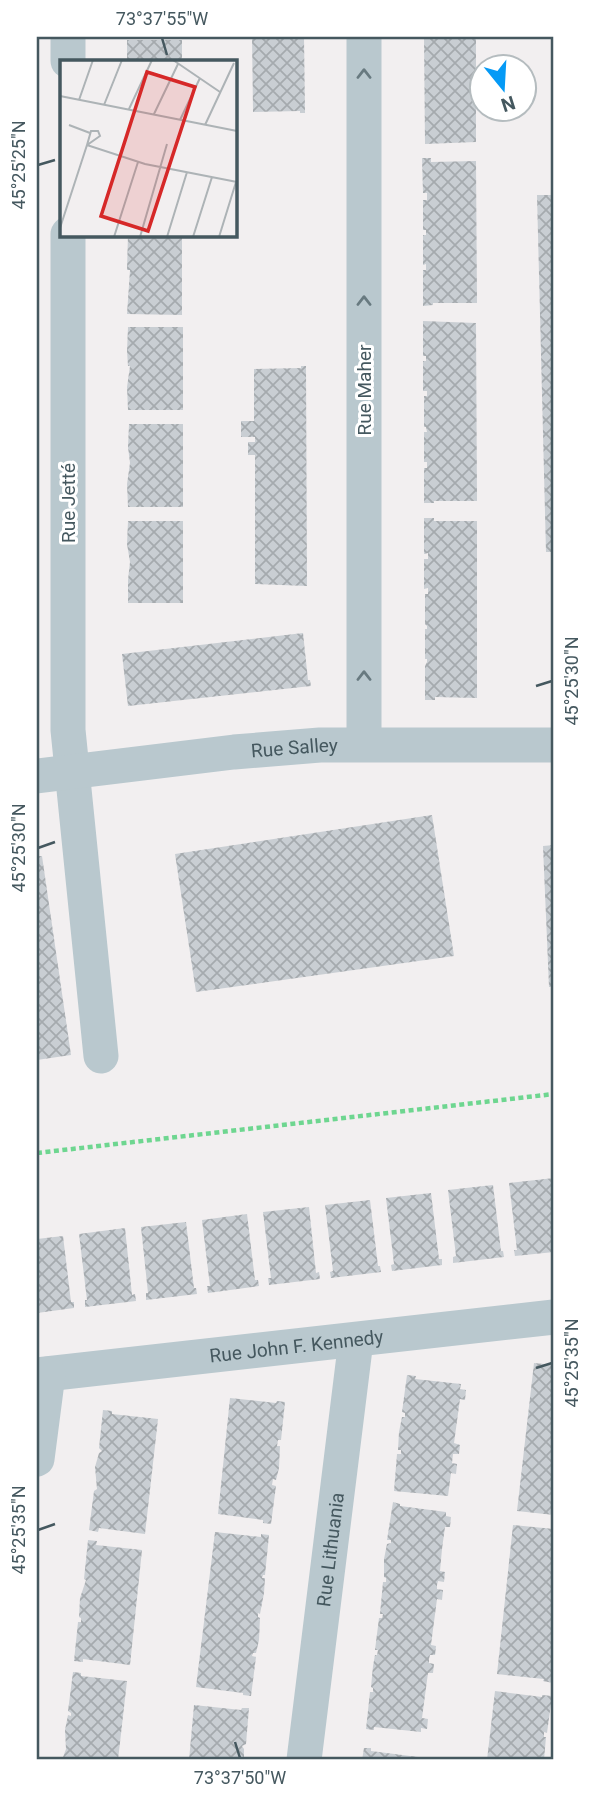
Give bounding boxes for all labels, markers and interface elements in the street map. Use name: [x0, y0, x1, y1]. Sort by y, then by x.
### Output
text: 73°37'55"W: [116, 8, 208, 29]
north arrow: [468, 52, 538, 122]
inset map: [60, 60, 236, 236]
one-way arrow: [356, 68, 372, 78]
text: N: [498, 91, 518, 117]
text: 45°25'25"N: [8, 120, 29, 210]
one-way arrow: [356, 295, 372, 306]
street label: Rue Maher: [353, 344, 376, 435]
street label: Rue Jetté: [57, 463, 80, 543]
text: 45°25'30"N: [561, 636, 582, 726]
one-way arrow: [356, 670, 372, 680]
street label: Rue Salley: [250, 734, 338, 762]
text: 45°25'30"N: [8, 803, 29, 893]
text: 45°25'35"N: [561, 1318, 582, 1408]
street label: Rue John F. Kennedy: [208, 1325, 384, 1367]
text: 45°25'35"N: [8, 1485, 29, 1575]
street label: Rue Lithuania: [312, 1491, 349, 1608]
text: 73°37'50"W: [194, 1767, 286, 1788]

